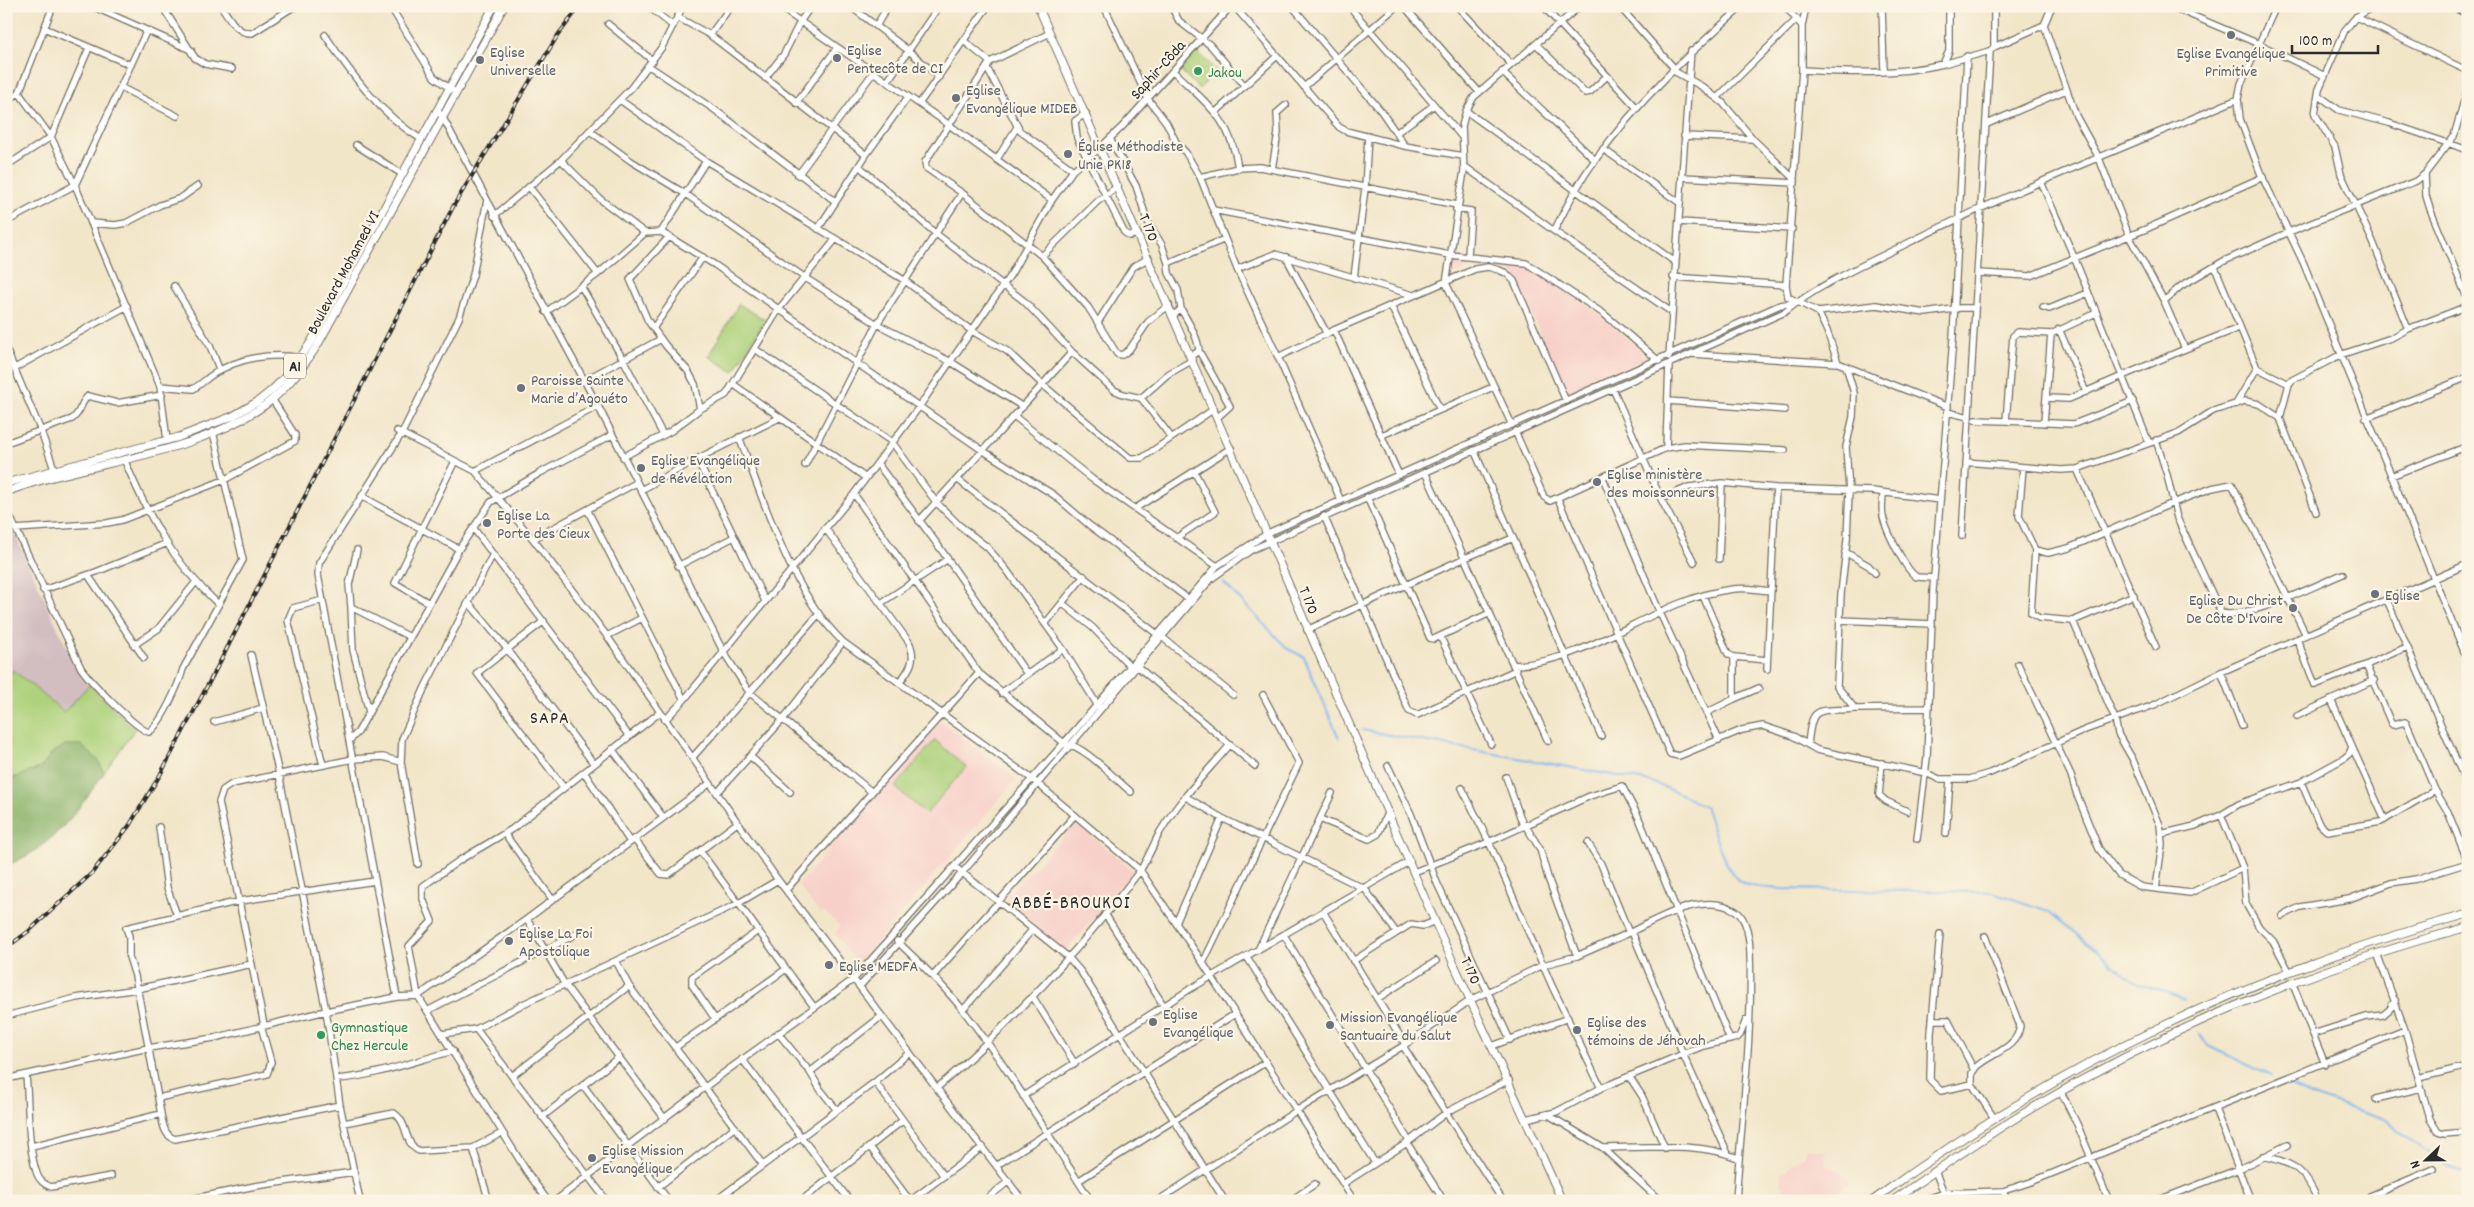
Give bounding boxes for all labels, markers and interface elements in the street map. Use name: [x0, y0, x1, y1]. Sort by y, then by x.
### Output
scale bar: [2292, 22, 2378, 54]
marker: Eglise Evangélique Primitive: [2225, 29, 2237, 41]
text: 100 m: [2299, 31, 2332, 53]
street label: Saphir-Côda: [1126, 35, 1192, 106]
place label: Eglise Pentecôte de CI: [847, 40, 943, 81]
place label: Eglise Universelle: [490, 42, 556, 83]
place label: Eglise Evangélique Primitive: [2177, 43, 2285, 84]
marker: Eglise Pentecôte de CI: [831, 52, 843, 64]
marker: Eglise Universelle: [474, 54, 486, 66]
place label: Jakou: [1208, 62, 1242, 85]
marker: Jakou: [1192, 65, 1204, 77]
place label: Eglise Evangélique MIDEB: [966, 80, 1078, 121]
marker: Eglise Evangélique MIDEB: [950, 92, 962, 104]
place label: Église Méthodiste Unie PK18: [1078, 136, 1183, 177]
marker: Église Méthodiste Unie PK18: [1062, 148, 1074, 160]
street label: Boulevard Mohamed VI: [302, 207, 387, 339]
street label: T 170: [1132, 210, 1164, 246]
road number: A1: [284, 354, 306, 378]
place label: Paroisse Sainte Marie d’Agouéto: [531, 370, 628, 411]
marker: Paroisse Sainte Marie d’Agouéto: [515, 382, 527, 394]
place label: Eglise Evangélique de Révélation: [651, 450, 760, 491]
marker: Eglise Evangélique de Révélation: [635, 462, 647, 474]
place label: Eglise ministère des moissonneurs: [1607, 464, 1715, 505]
marker: Eglise ministère des moissonneurs: [1591, 476, 1603, 488]
place label: Eglise La Porte des Cieux: [497, 505, 590, 546]
marker: Eglise La Porte des Cieux: [481, 517, 493, 529]
street label: T 170: [1292, 583, 1324, 618]
place label: Eglise: [2385, 585, 2420, 608]
marker: Eglise: [2369, 588, 2381, 600]
place label: Eglise Du Christ De Côte D'Ivoire: [2186, 590, 2283, 631]
marker: Eglise Du Christ De Côte D'Ivoire: [2287, 602, 2299, 614]
district label: SAPA: [530, 707, 570, 732]
district label: ABBÉ-BROUKOI: [1011, 891, 1131, 918]
place label: Eglise La Foi Apostolique: [519, 923, 592, 964]
marker: Eglise La Foi Apostolique: [503, 935, 515, 947]
street label: T 170: [1453, 953, 1486, 989]
place label: Eglise MEDFA: [839, 956, 918, 979]
marker: Eglise MEDFA: [823, 959, 835, 971]
place label: Eglise Evangélique: [1163, 1004, 1234, 1045]
place label: Mission Evangélique Santuaire du Salut: [1340, 1007, 1457, 1048]
place label: Eglise des témoins de Jéhovah: [1587, 1012, 1706, 1053]
marker: Eglise Evangélique: [1147, 1016, 1159, 1028]
place label: Gymnastique Chez Hercule: [331, 1017, 408, 1058]
marker: Mission Evangélique Santuaire du Salut: [1324, 1019, 1336, 1031]
marker: Eglise des témoins de Jéhovah: [1571, 1024, 1583, 1036]
marker: Gymnastique Chez Hercule: [315, 1029, 327, 1041]
north arrow: [2402, 1134, 2452, 1184]
place label: Eglise Mission Evangélique: [602, 1140, 684, 1181]
marker: Eglise Mission Evangélique: [586, 1152, 598, 1164]
text: N: [2405, 1157, 2426, 1171]

